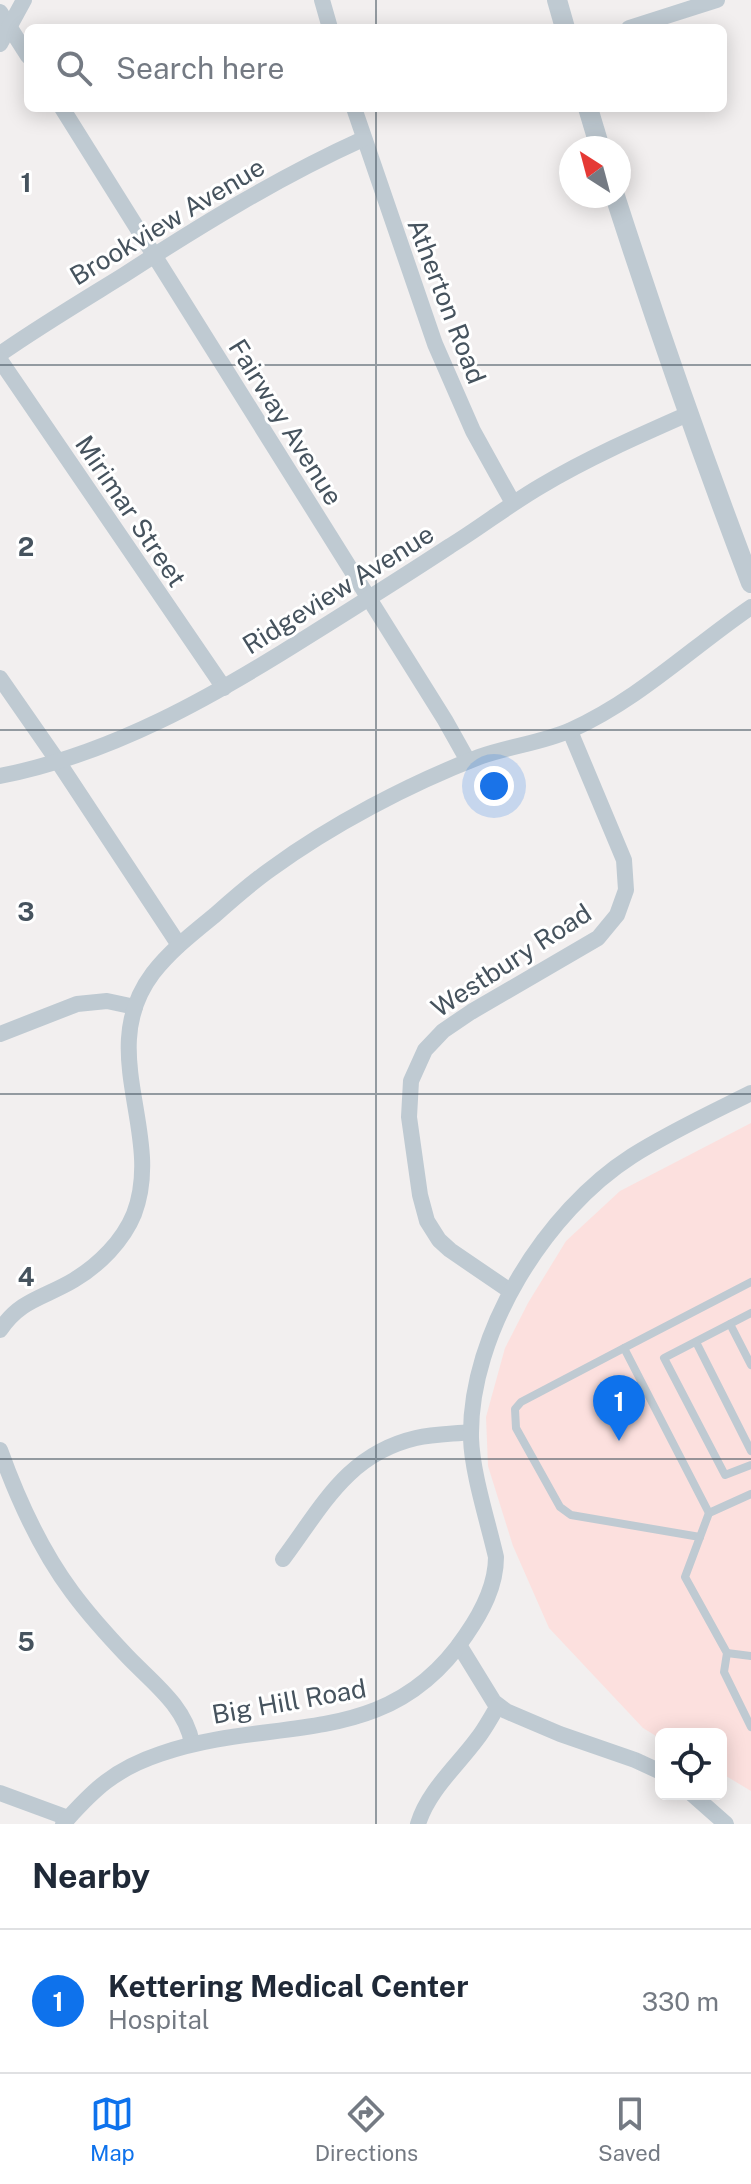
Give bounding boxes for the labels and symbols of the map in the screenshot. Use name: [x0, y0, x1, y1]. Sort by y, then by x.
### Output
north arrow: [559, 136, 631, 208]
street label: Brookview Avenue: [64, 151, 270, 291]
text: 1: [20, 167, 32, 198]
street label: Atherton Road: [401, 214, 493, 388]
street label: Fairway Avenue: [223, 333, 349, 511]
street label: Mirimar Street: [69, 430, 193, 592]
street label: Ridgeview Avenue: [237, 518, 439, 660]
text: 2: [18, 531, 34, 562]
your location: [474, 766, 514, 806]
text: 3: [17, 896, 35, 927]
street label: Westbury Road: [425, 897, 597, 1023]
text: 4: [17, 1261, 35, 1292]
pin: 1: [593, 1375, 645, 1441]
text: 5: [17, 1626, 35, 1657]
street label: Big Hill Road: [209, 1672, 369, 1730]

